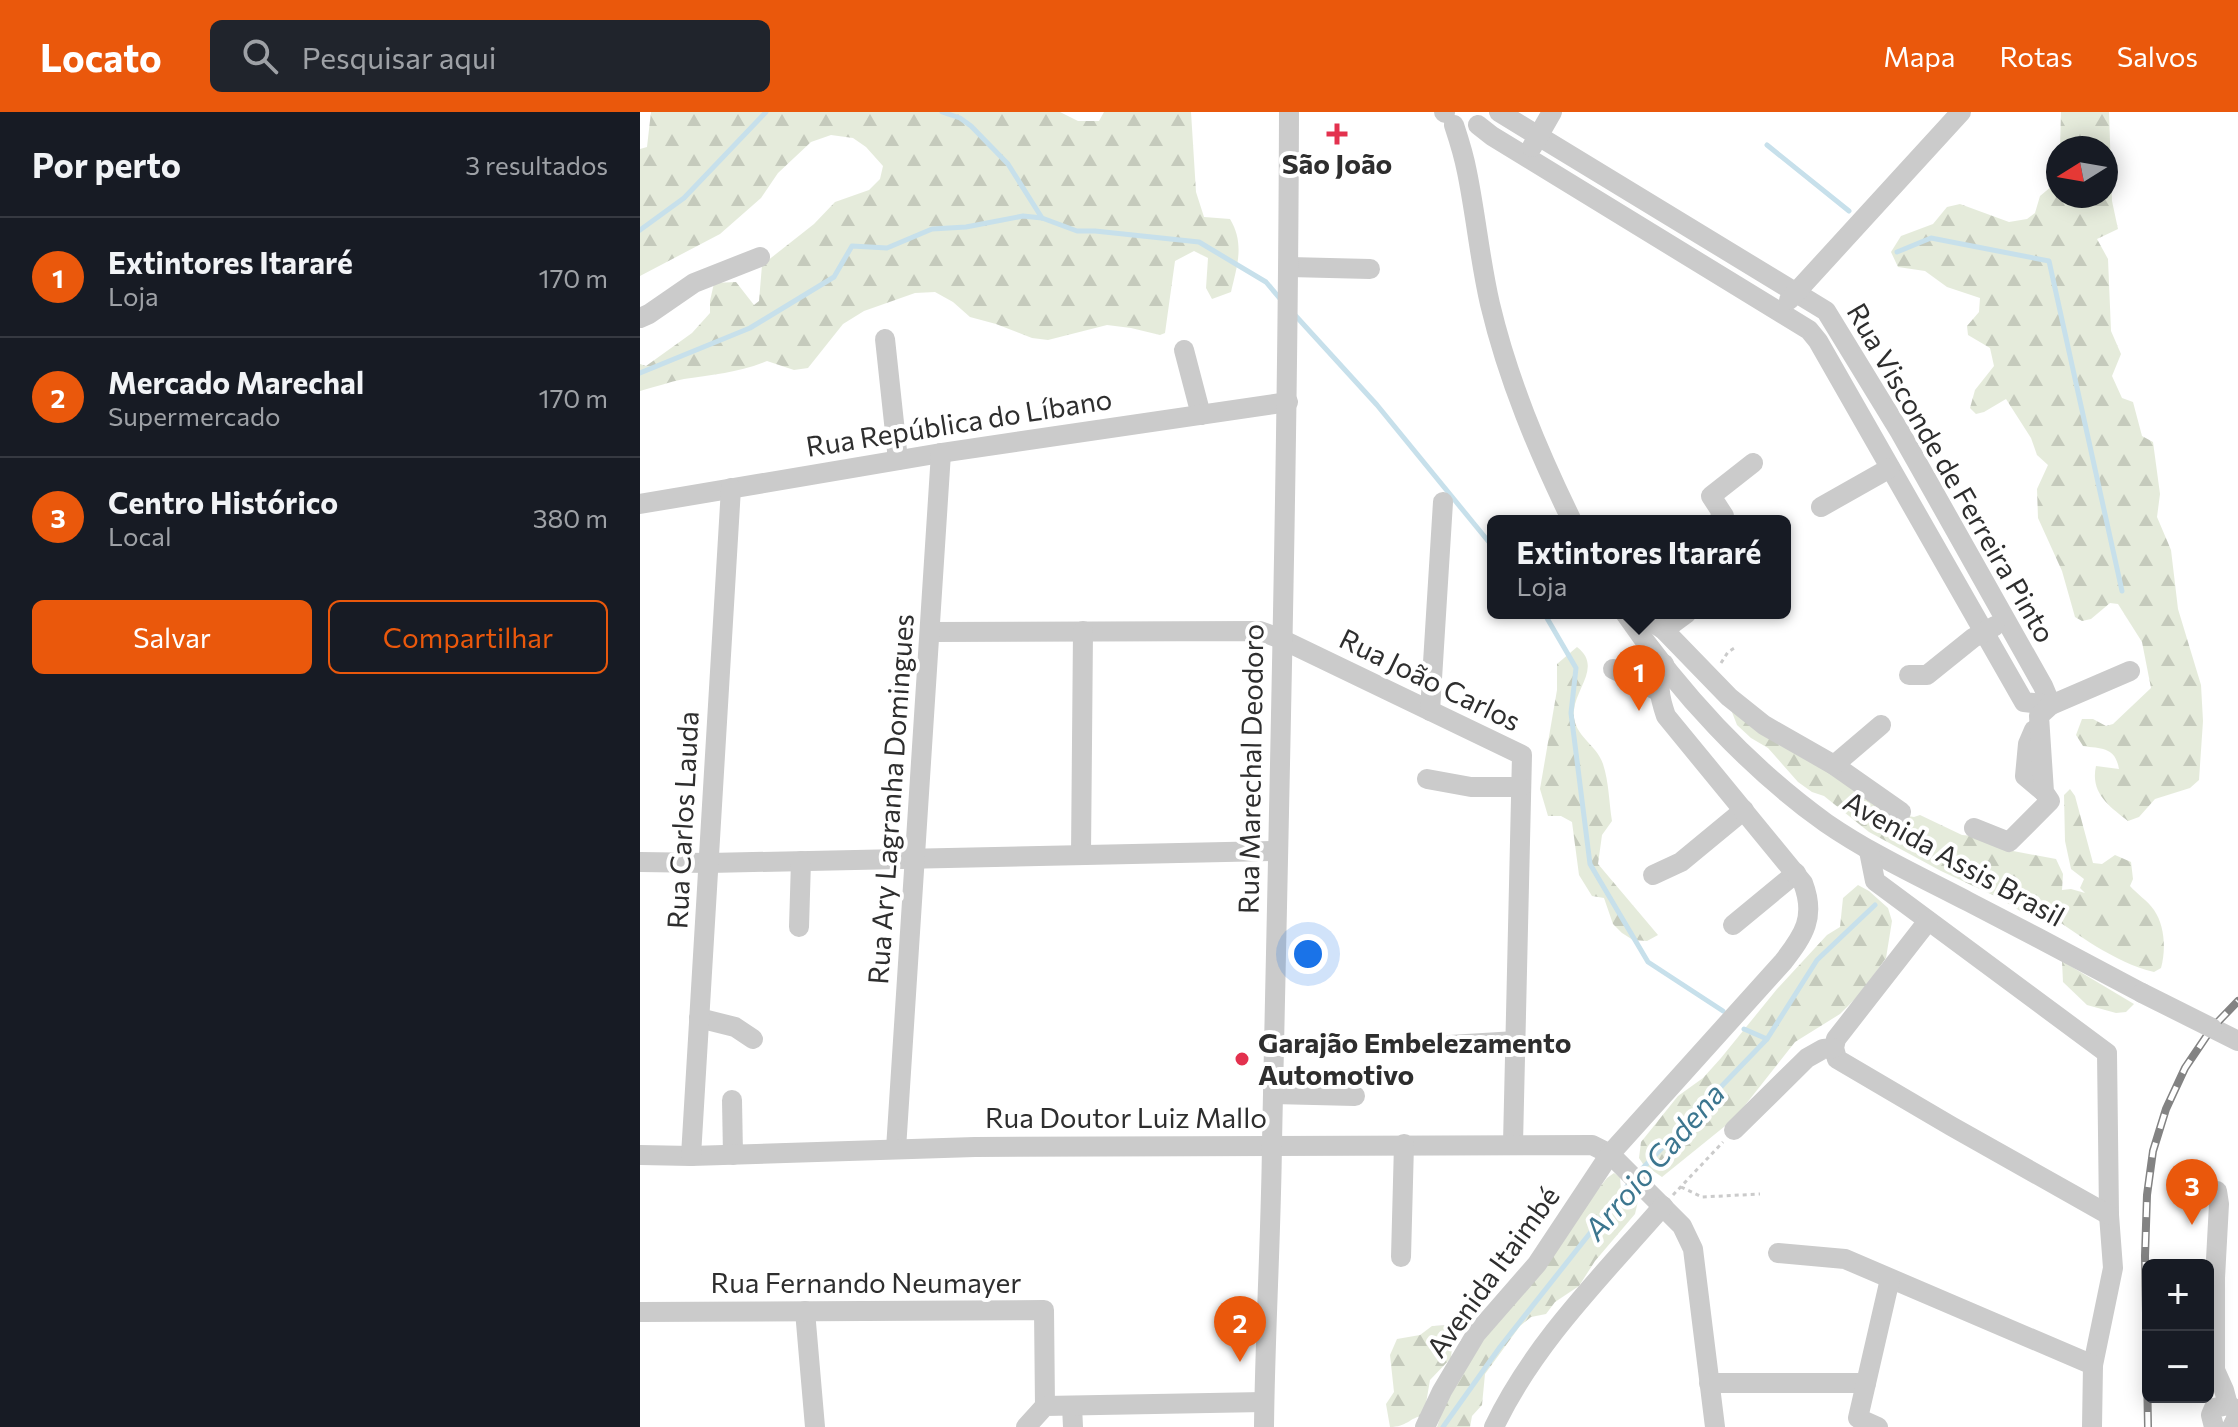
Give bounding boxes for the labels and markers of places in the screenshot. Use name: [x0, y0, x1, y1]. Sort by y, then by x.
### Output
marker: São João: [1328, 125, 1346, 143]
place label: São João: [1282, 146, 1392, 180]
pin: 1: [1613, 645, 1665, 711]
place label: Garajão Embelezamento Automotivo: [1258, 1025, 1571, 1091]
marker: Garajão Embelezamento Automotivo: [1233, 1050, 1251, 1068]
pin: 3: [2166, 1159, 2218, 1225]
pin: 2: [1214, 1296, 1266, 1362]

